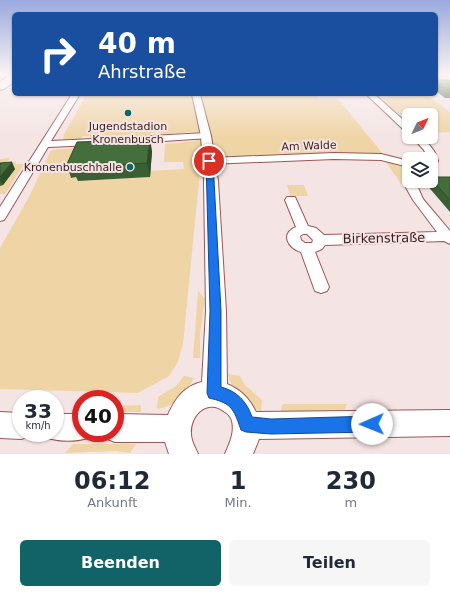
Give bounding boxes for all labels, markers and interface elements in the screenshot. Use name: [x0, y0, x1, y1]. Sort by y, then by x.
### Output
text: 40 m: [98, 27, 176, 60]
icon: right: [32, 28, 84, 80]
text: Ahrstraße: [98, 61, 186, 82]
marker: Jugendstadion Kronenbusch: [123, 108, 133, 118]
north arrow: [402, 108, 438, 144]
map controls: [402, 108, 438, 188]
place label: Jugendstadion Kronenbusch: [88, 120, 167, 146]
street label: Am Walde: [281, 139, 337, 153]
pin: [192, 144, 226, 178]
icon: arrive: [198, 150, 220, 172]
button: layers: [402, 152, 438, 188]
place label: Kronenbuschhalle: [24, 161, 122, 174]
marker: Kronenbuschhalle: [125, 162, 135, 172]
street label: Birkenstraße: [343, 230, 425, 246]
speed limit sign: 40: [72, 390, 124, 442]
text: 33: [24, 399, 52, 423]
position arrow: [351, 403, 393, 445]
text: km/h: [25, 420, 51, 431]
text: 06:12: [74, 467, 150, 495]
text: 1: [230, 467, 246, 495]
text: 230: [326, 467, 376, 495]
text: Ankunft: [87, 495, 137, 510]
text: Min.: [225, 495, 252, 510]
text: m: [345, 495, 357, 510]
button: Beenden: [20, 540, 221, 586]
button: Teilen: [229, 540, 430, 586]

